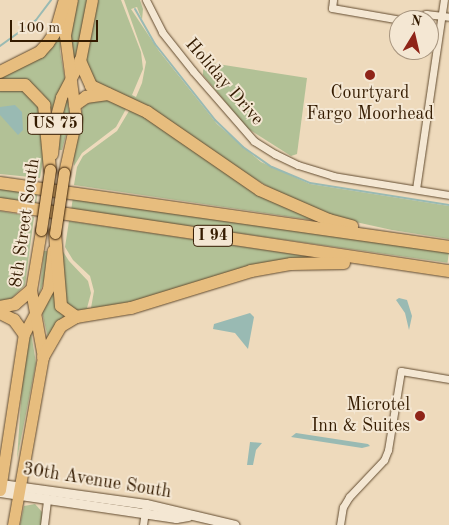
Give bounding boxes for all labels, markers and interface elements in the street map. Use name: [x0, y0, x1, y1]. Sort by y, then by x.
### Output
scale bar: [12, 10, 100, 42]
north arrow: [389, 10, 439, 60]
text: N: [410, 13, 423, 29]
text: 100 m: [18, 21, 60, 36]
street label: Holiday Drive: [180, 34, 268, 130]
marker: Courtyard Fargo Moorhead: [364, 69, 376, 81]
place label: Courtyard Fargo Moorhead: [306, 83, 434, 126]
road number: US 75: [26, 110, 84, 138]
street label: 8th Street South: [5, 157, 45, 289]
road number: I 94: [192, 222, 234, 250]
place label: Microtel Inn & Suites: [311, 395, 410, 438]
marker: Microtel Inn & Suites: [414, 410, 426, 422]
street label: 30th Avenue South: [21, 459, 173, 503]

